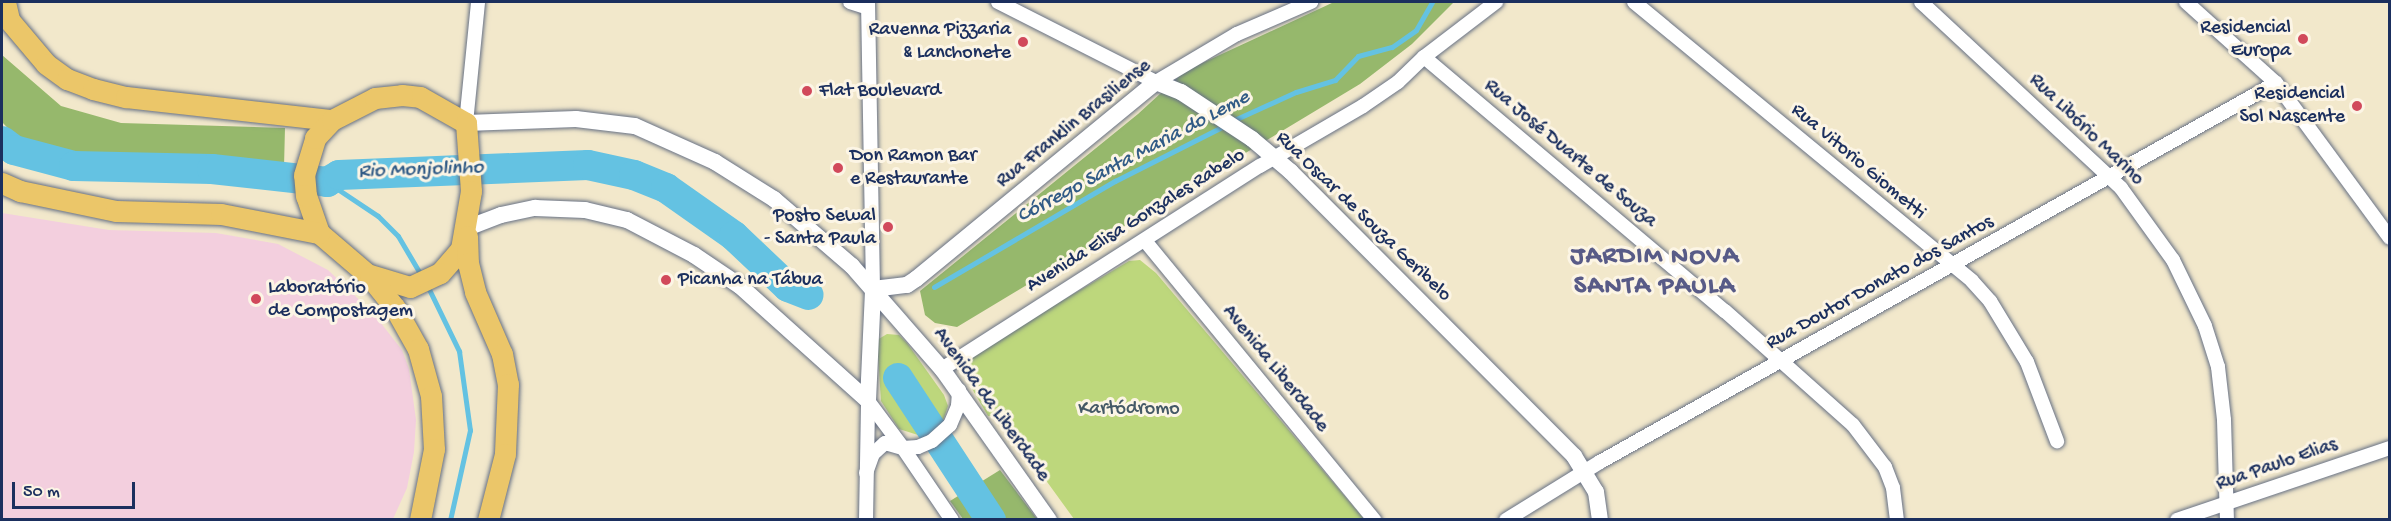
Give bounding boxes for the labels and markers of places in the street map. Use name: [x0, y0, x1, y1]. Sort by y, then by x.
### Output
place label: Residencial Europa: [2200, 16, 2291, 63]
place label: Ravenna Pizzaria & Lanchonete: [869, 19, 1011, 66]
marker: Residencial Europa: [2296, 32, 2310, 46]
marker: Ravenna Pizzaria & Lanchonete: [1016, 35, 1030, 49]
place label: Flat Boulevard: [819, 79, 941, 103]
place label: Residencial Sol Nascente: [2240, 83, 2345, 130]
marker: Flat Boulevard: [800, 84, 814, 98]
marker: Residencial Sol Nascente: [2350, 99, 2364, 113]
place label: Don Ramon Bar e Restaurante: [850, 144, 976, 191]
marker: Don Ramon Bar e Restaurante: [831, 161, 845, 175]
place label: Posto Sewal - Santa Paula: [764, 204, 876, 251]
marker: Posto Sewal - Santa Paula: [881, 220, 895, 234]
place label: Picanha na Tábua: [678, 268, 823, 292]
marker: Picanha na Tábua: [659, 273, 673, 287]
place label: Laboratório de Compostagem: [268, 276, 413, 323]
marker: Laboratório de Compostagem: [249, 292, 263, 306]

